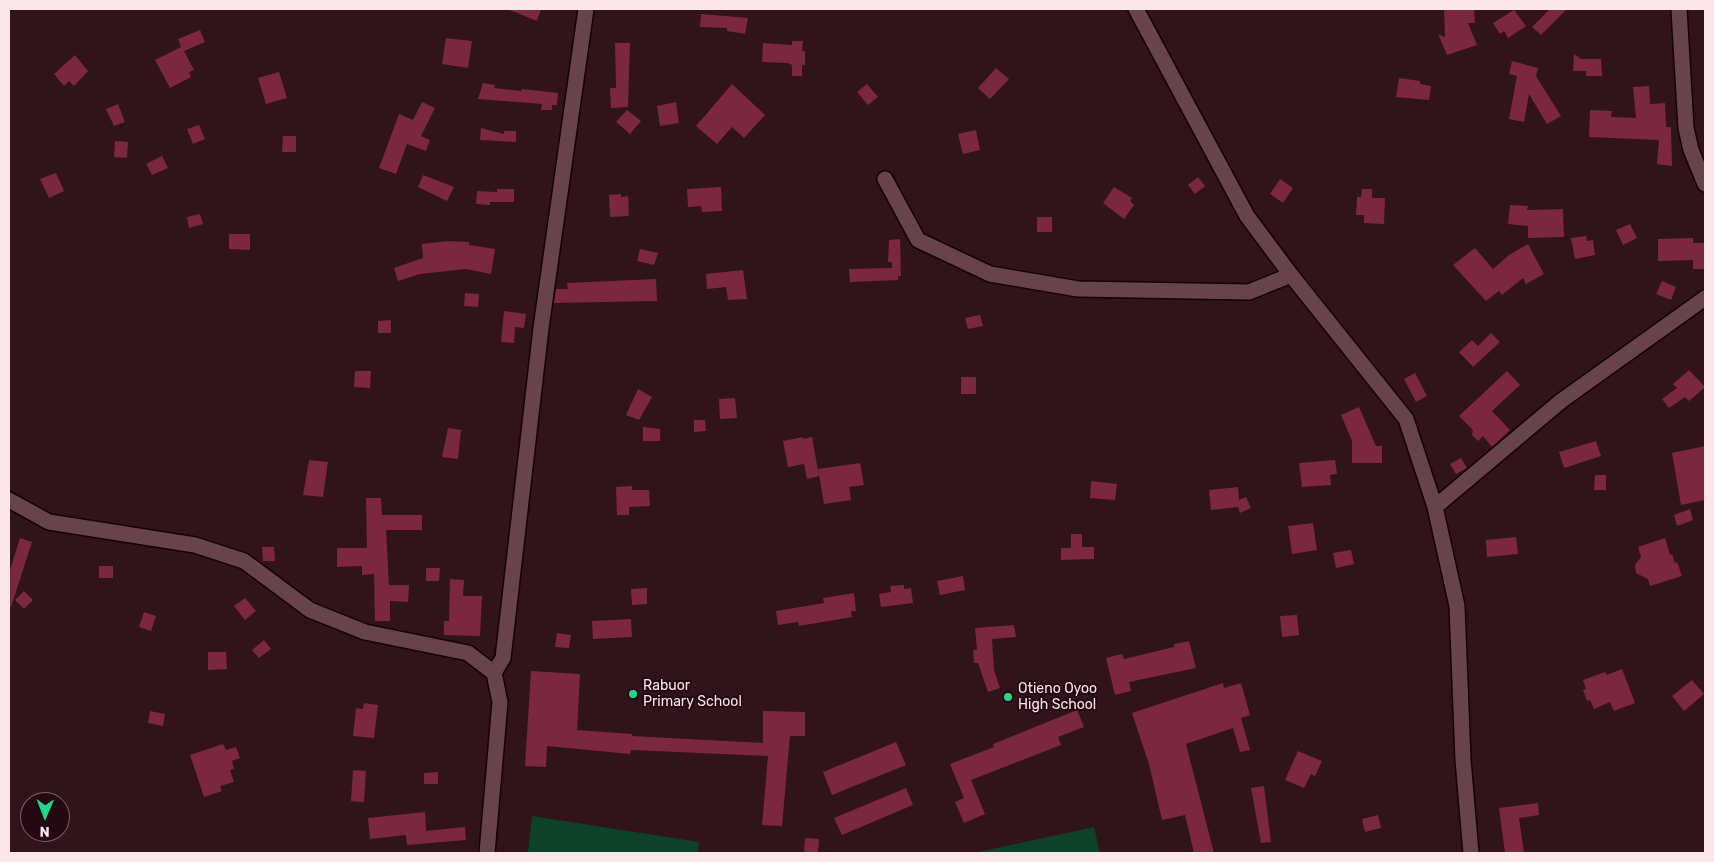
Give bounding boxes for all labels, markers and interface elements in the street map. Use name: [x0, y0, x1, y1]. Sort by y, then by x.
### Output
place label: Rabuor Primary School: [643, 678, 742, 710]
place label: Otieno Oyoo High School: [1018, 681, 1097, 714]
marker: Rabuor Primary School: [627, 688, 639, 700]
marker: Otieno Oyoo High School: [1002, 691, 1014, 703]
north arrow: [20, 792, 70, 842]
text: N: [40, 823, 50, 840]

